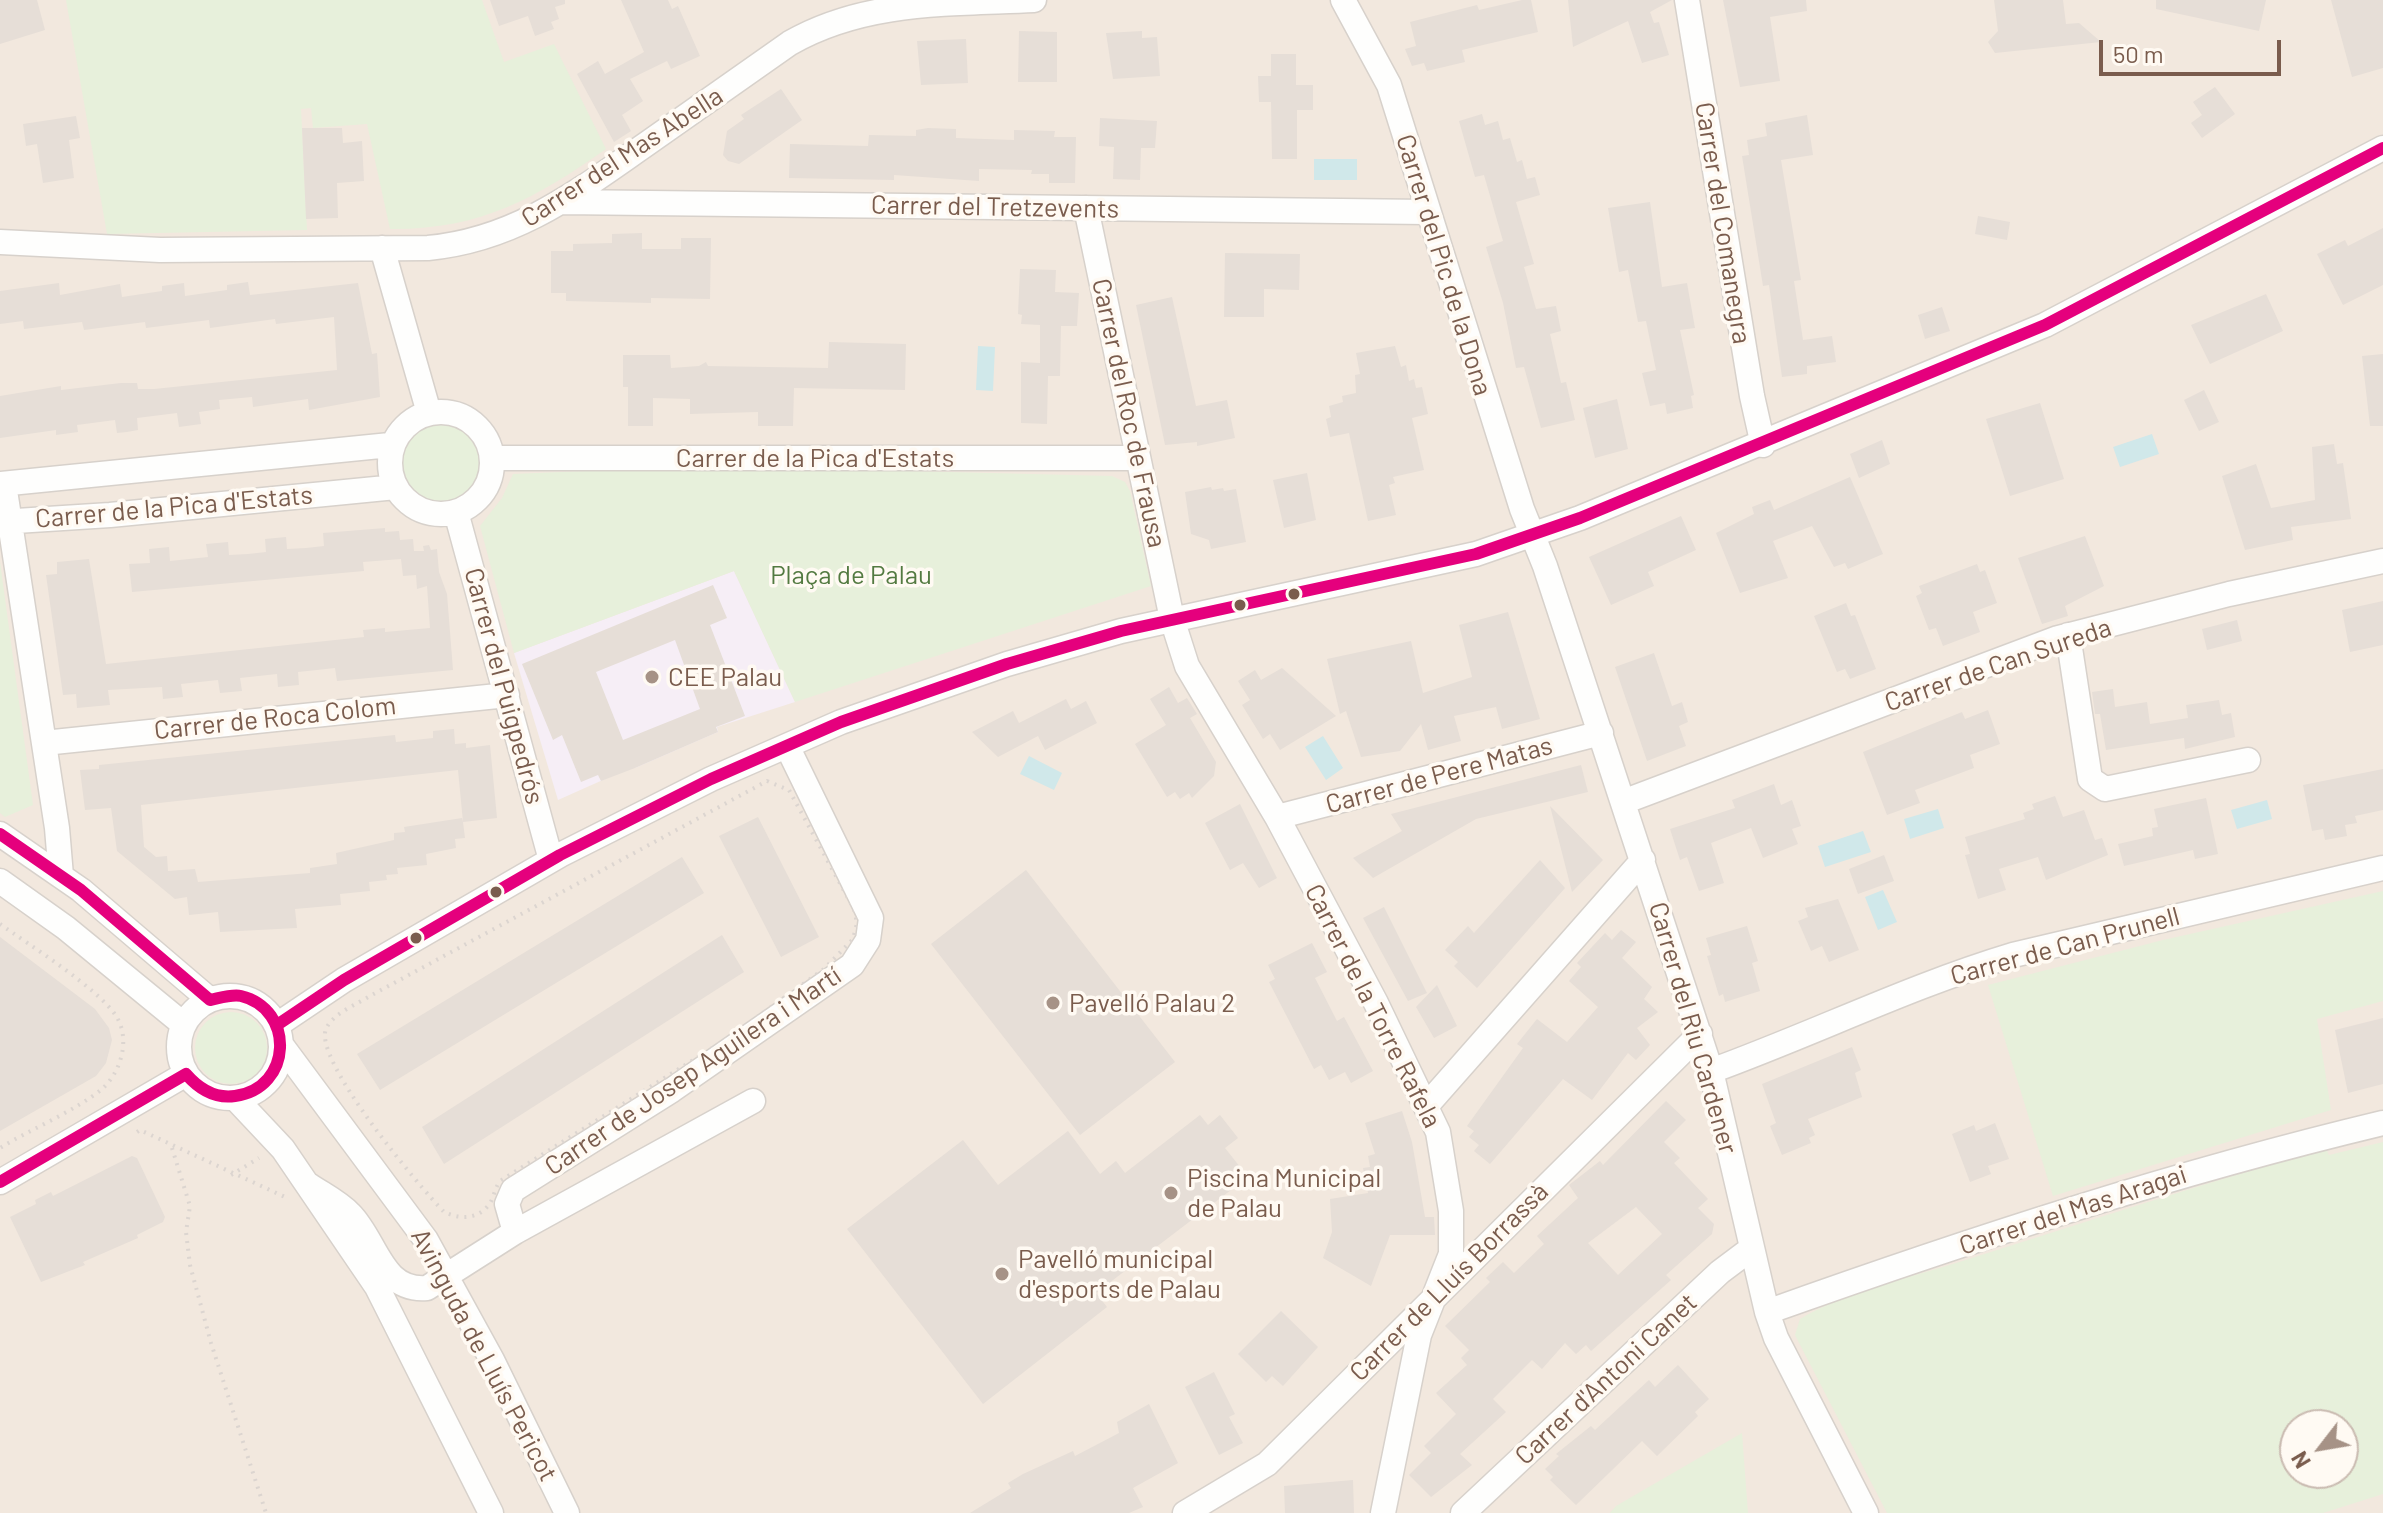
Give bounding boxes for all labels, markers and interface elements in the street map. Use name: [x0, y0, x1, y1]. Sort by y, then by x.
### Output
scale bar: [2103, 24, 2285, 74]
text: 50 m: [2113, 39, 2164, 68]
street label: Carrer del Mas Abella: [515, 80, 729, 234]
street label: Carrer del Comanegra: [1688, 100, 1758, 346]
street label: Carrer del Pic de la Dona: [1389, 131, 1499, 399]
street label: Carrer del Tretzevents: [871, 189, 1119, 225]
street label: Carrer del Roc de Frausa: [1085, 276, 1173, 550]
street label: Carrer de la Pica d'Estats: [676, 442, 954, 474]
street label: Carrer de la Pica d'Estats: [34, 479, 314, 535]
park label: Plaça de Palau: [770, 559, 932, 591]
street label: Carrer del Puigpedrós: [457, 564, 551, 808]
unlabelled marker: [1286, 586, 1302, 602]
unlabelled marker: [1232, 597, 1248, 613]
street label: Carrer de Can Sureda: [1881, 612, 2115, 718]
place label: CEE Palau: [668, 661, 782, 693]
marker: CEE Palau: [643, 668, 661, 686]
street label: Carrer de Roca Colom: [153, 690, 397, 746]
street label: Carrer de Pere Matas: [1322, 730, 1556, 820]
street label: Carrer de la Torre Rafela: [1298, 879, 1448, 1133]
unlabelled marker: [488, 884, 504, 900]
street label: Carrer del Riu Cardener: [1642, 898, 1744, 1158]
street label: Carrer de Can Prunell: [1947, 900, 2183, 992]
unlabelled marker: [408, 930, 424, 946]
street label: Carrer de Josep Aguilera i Martí: [539, 960, 847, 1182]
place label: Pavelló Palau 2: [1069, 987, 1235, 1019]
marker: Pavelló Palau 2: [1044, 994, 1062, 1012]
street label: Carrer del Mas Aragai: [1955, 1158, 2191, 1262]
place label: Piscina Municipal de Palau: [1187, 1162, 1381, 1224]
street label: Carrer de Lluís Borrassà: [1343, 1176, 1555, 1388]
marker: Piscina Municipal de Palau: [1162, 1184, 1180, 1202]
street label: Avinguda de Lluís Pericot: [404, 1223, 564, 1487]
place label: Pavelló municipal d'esports de Palau: [1018, 1243, 1221, 1304]
marker: Pavelló municipal d'esports de Palau: [993, 1265, 1011, 1283]
street label: Carrer d'Antoni Canet: [1509, 1287, 1703, 1471]
north arrow: [2279, 1409, 2359, 1489]
text: N: [2285, 1447, 2315, 1473]

